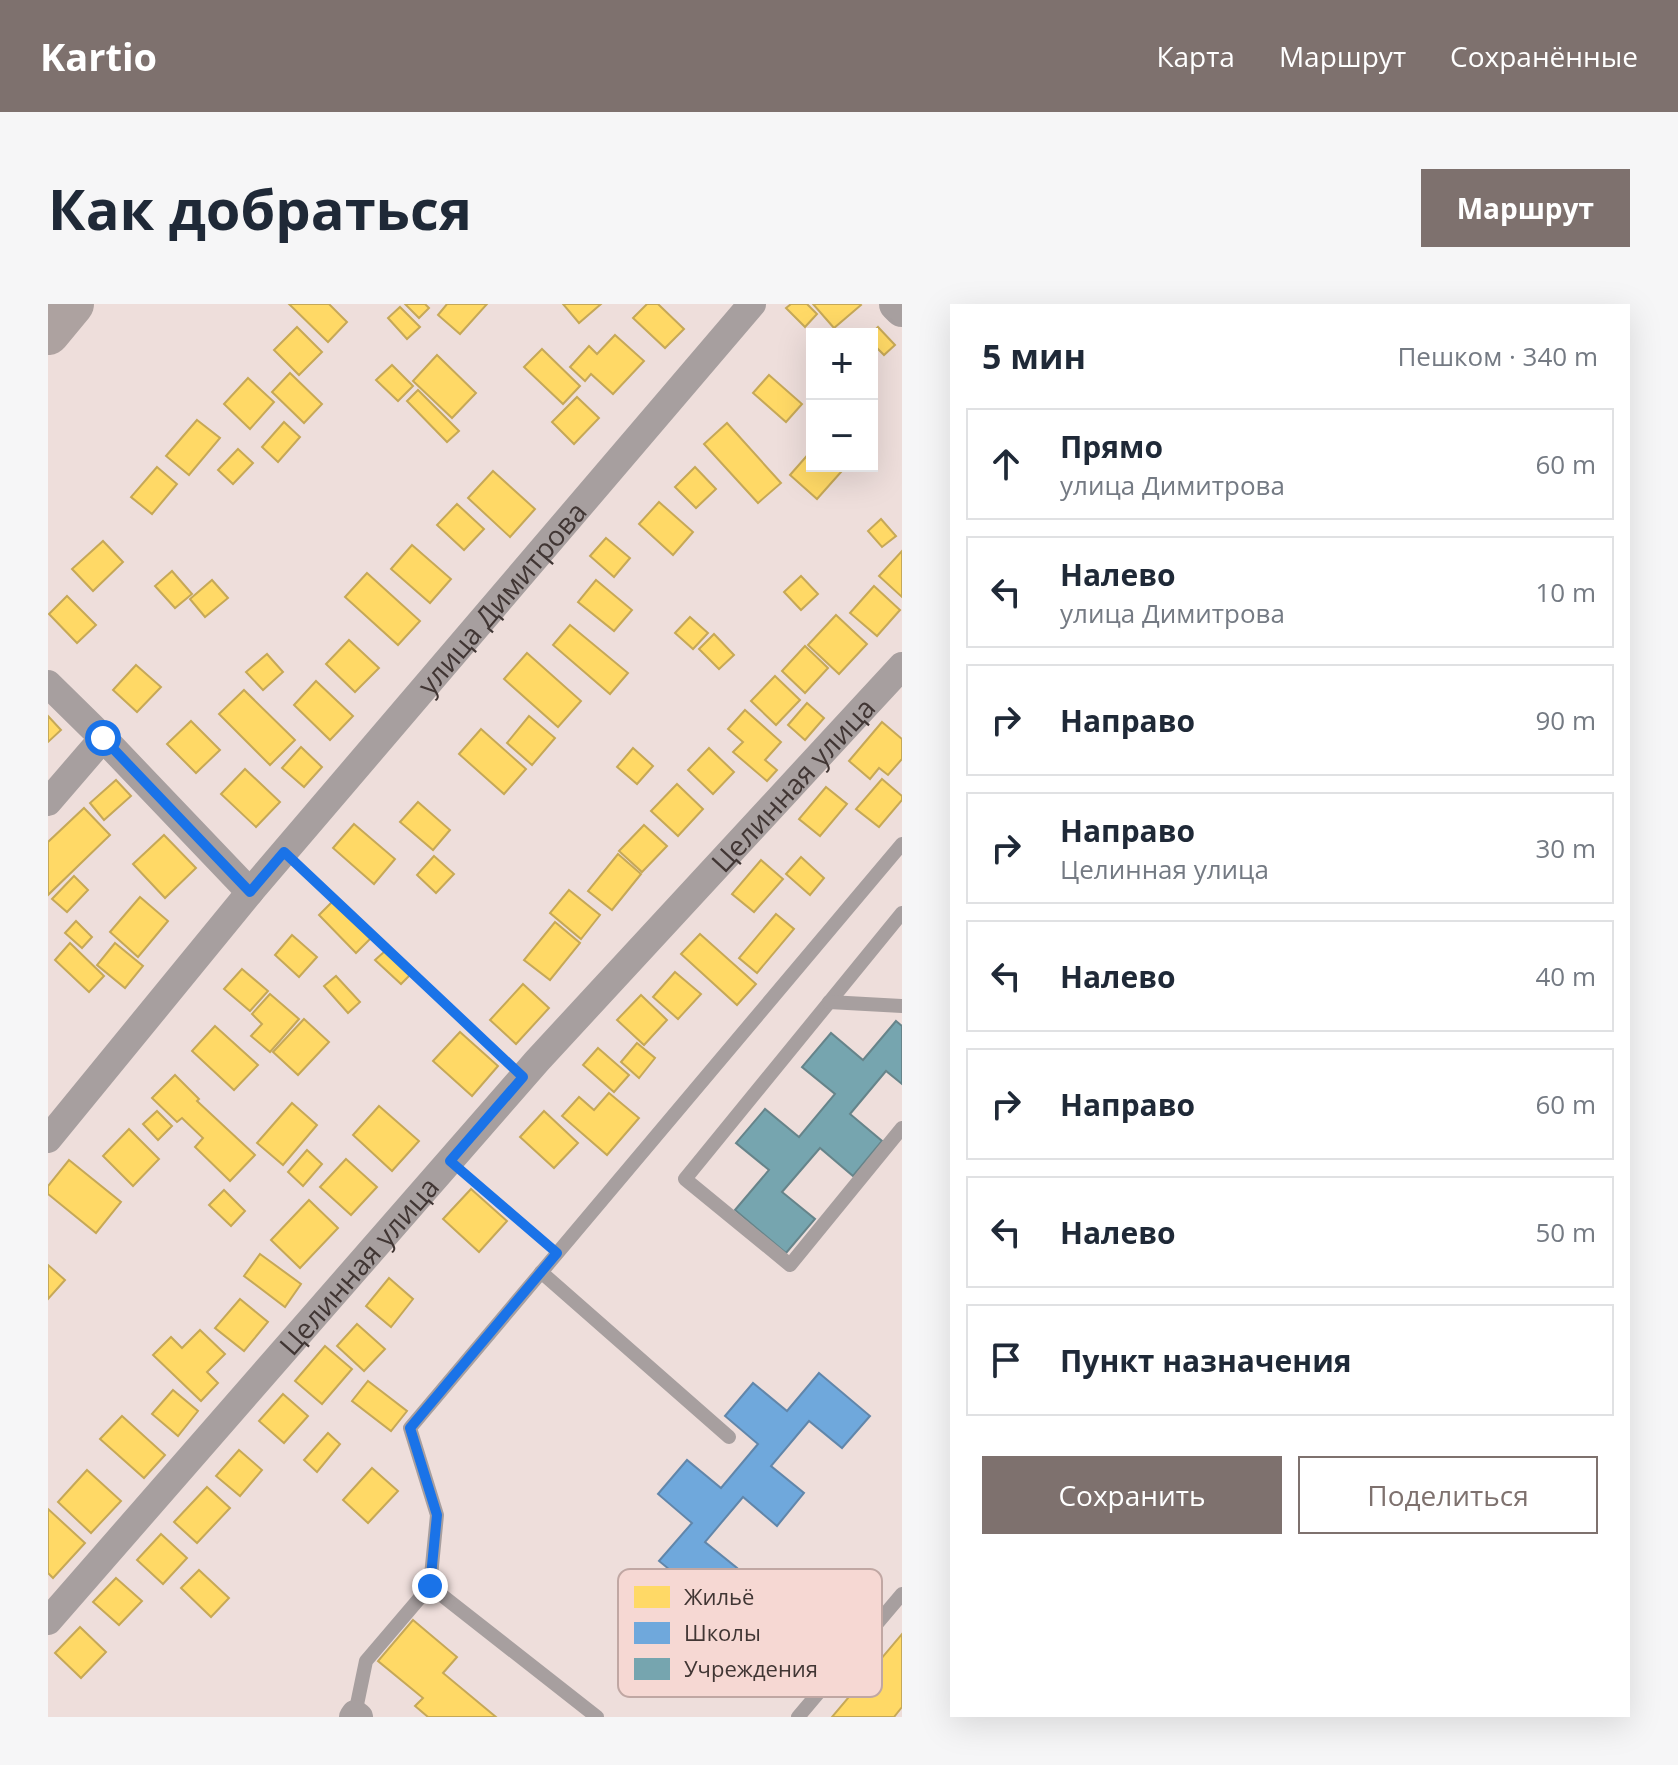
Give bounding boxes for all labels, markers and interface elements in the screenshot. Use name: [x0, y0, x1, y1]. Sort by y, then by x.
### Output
text: Kartio: [40, 30, 157, 82]
text: Карта: [1156, 37, 1235, 75]
text: Маршрут: [1279, 37, 1406, 75]
text: Сохранённые: [1450, 37, 1638, 75]
button: Маршрут: [1421, 169, 1630, 247]
text: Как добраться: [48, 170, 472, 246]
map controls: [806, 328, 878, 472]
button: +: [806, 328, 878, 400]
text: 5 мин: [982, 333, 1086, 379]
text: Пешком · 340 m: [1397, 338, 1598, 374]
button: −: [806, 400, 878, 472]
text: Прямо: [1060, 426, 1163, 467]
icon: ahead: [984, 442, 1028, 486]
text: 60 m: [1535, 446, 1596, 482]
text: улица Димитрова: [1060, 467, 1285, 503]
street label: улица Димитрова: [408, 493, 594, 702]
text: Налево: [1060, 554, 1176, 595]
icon: left: [984, 570, 1028, 614]
text: 10 m: [1535, 574, 1596, 610]
text: улица Димитрова: [1060, 595, 1285, 631]
street label: Целинная улица: [702, 689, 883, 880]
icon: right: [984, 698, 1028, 742]
text: Направо: [1060, 700, 1195, 741]
text: 90 m: [1535, 702, 1596, 738]
route start: [85, 720, 121, 756]
text: Направо: [1060, 810, 1195, 851]
icon: right: [984, 826, 1028, 870]
text: 30 m: [1535, 830, 1596, 866]
text: Целинная улица: [1060, 851, 1269, 887]
icon: left: [984, 954, 1028, 998]
text: Налево: [1060, 956, 1176, 997]
text: 40 m: [1535, 958, 1596, 994]
icon: right: [984, 1082, 1028, 1126]
text: Направо: [1060, 1084, 1195, 1125]
text: 60 m: [1535, 1086, 1596, 1122]
street label: Целинная улица: [270, 1168, 447, 1363]
icon: left: [984, 1210, 1028, 1254]
text: Налево: [1060, 1212, 1176, 1253]
text: 50 m: [1535, 1214, 1596, 1250]
icon: arrive: [984, 1338, 1028, 1382]
text: Пункт назначения: [1060, 1340, 1352, 1381]
button: Сохранить: [982, 1456, 1282, 1534]
button: Поделиться: [1298, 1456, 1598, 1534]
route end: [412, 1568, 448, 1604]
legend: [618, 1569, 882, 1697]
text: Жильё: [684, 1581, 754, 1611]
text: Школы: [684, 1617, 761, 1647]
text: Учреждения: [684, 1653, 818, 1683]

